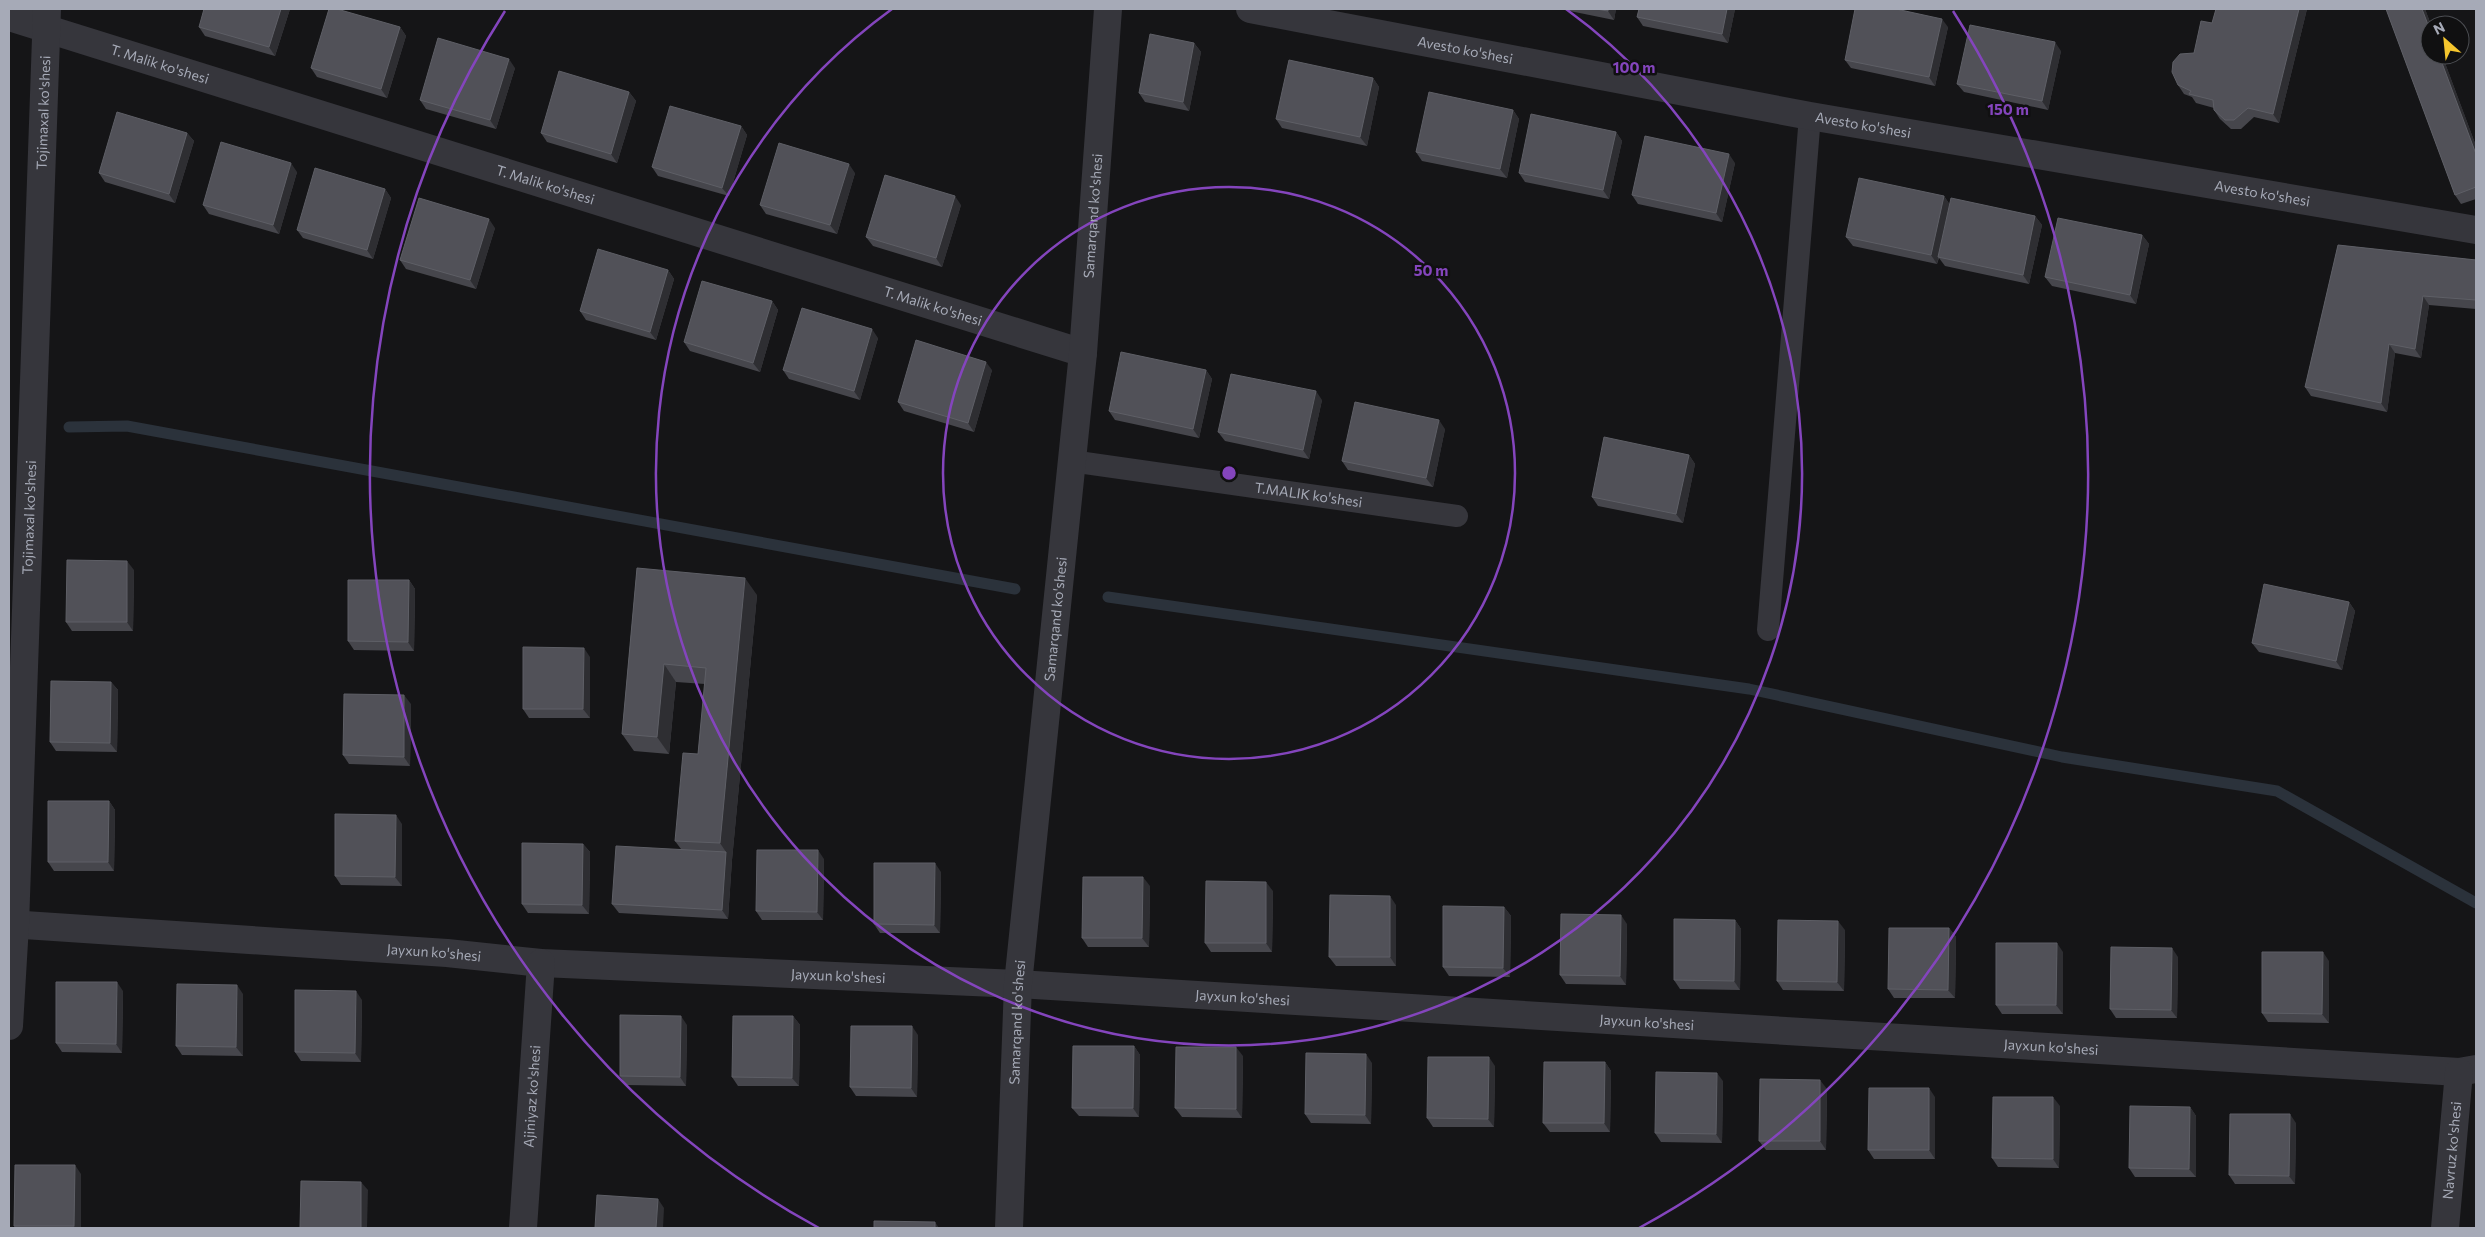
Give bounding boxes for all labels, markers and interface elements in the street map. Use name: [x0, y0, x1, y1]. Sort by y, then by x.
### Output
north arrow: [2420, 15, 2470, 65]
text: N: [2430, 18, 2447, 38]
street label: Avesto ko'shesi: [1416, 32, 1514, 67]
street label: T. Malik ko'shesi: [109, 40, 211, 87]
street label: Tojimaxal ko'shesi: [32, 55, 53, 170]
text: 100 m: [1613, 58, 1655, 76]
text: 150 m: [1987, 100, 2029, 118]
street label: Avesto ko'shesi: [1814, 108, 1912, 141]
street label: Samarqand ko'shesi: [1079, 153, 1105, 279]
street label: T. Malik ko'shesi: [494, 161, 597, 208]
street label: Avesto ko'shesi: [2213, 176, 2312, 209]
text: 50 m: [1414, 261, 1448, 279]
street label: T. Malik ko'shesi: [882, 282, 984, 329]
street label: Tojimaxal ko'shesi: [18, 460, 39, 575]
centre of rings: [1220, 464, 1238, 482]
street label: T.MALIK ko'shesi: [1254, 478, 1364, 510]
street label: Samarqand ko'shesi: [1040, 556, 1070, 682]
street label: Jayxun ko'shesi: [386, 940, 482, 965]
street label: Samarqand ko'shesi: [1005, 959, 1028, 1085]
street label: Jayxun ko'shesi: [791, 965, 886, 986]
street label: Jayxun ko'shesi: [1195, 986, 1290, 1009]
street label: Jayxun ko'shesi: [1599, 1011, 1695, 1033]
street label: Jayxun ko'shesi: [2003, 1035, 2099, 1058]
street label: Ajiniyaz ko'shesi: [519, 1044, 543, 1148]
street label: Navruz ko'shesi: [2439, 1101, 2464, 1200]

